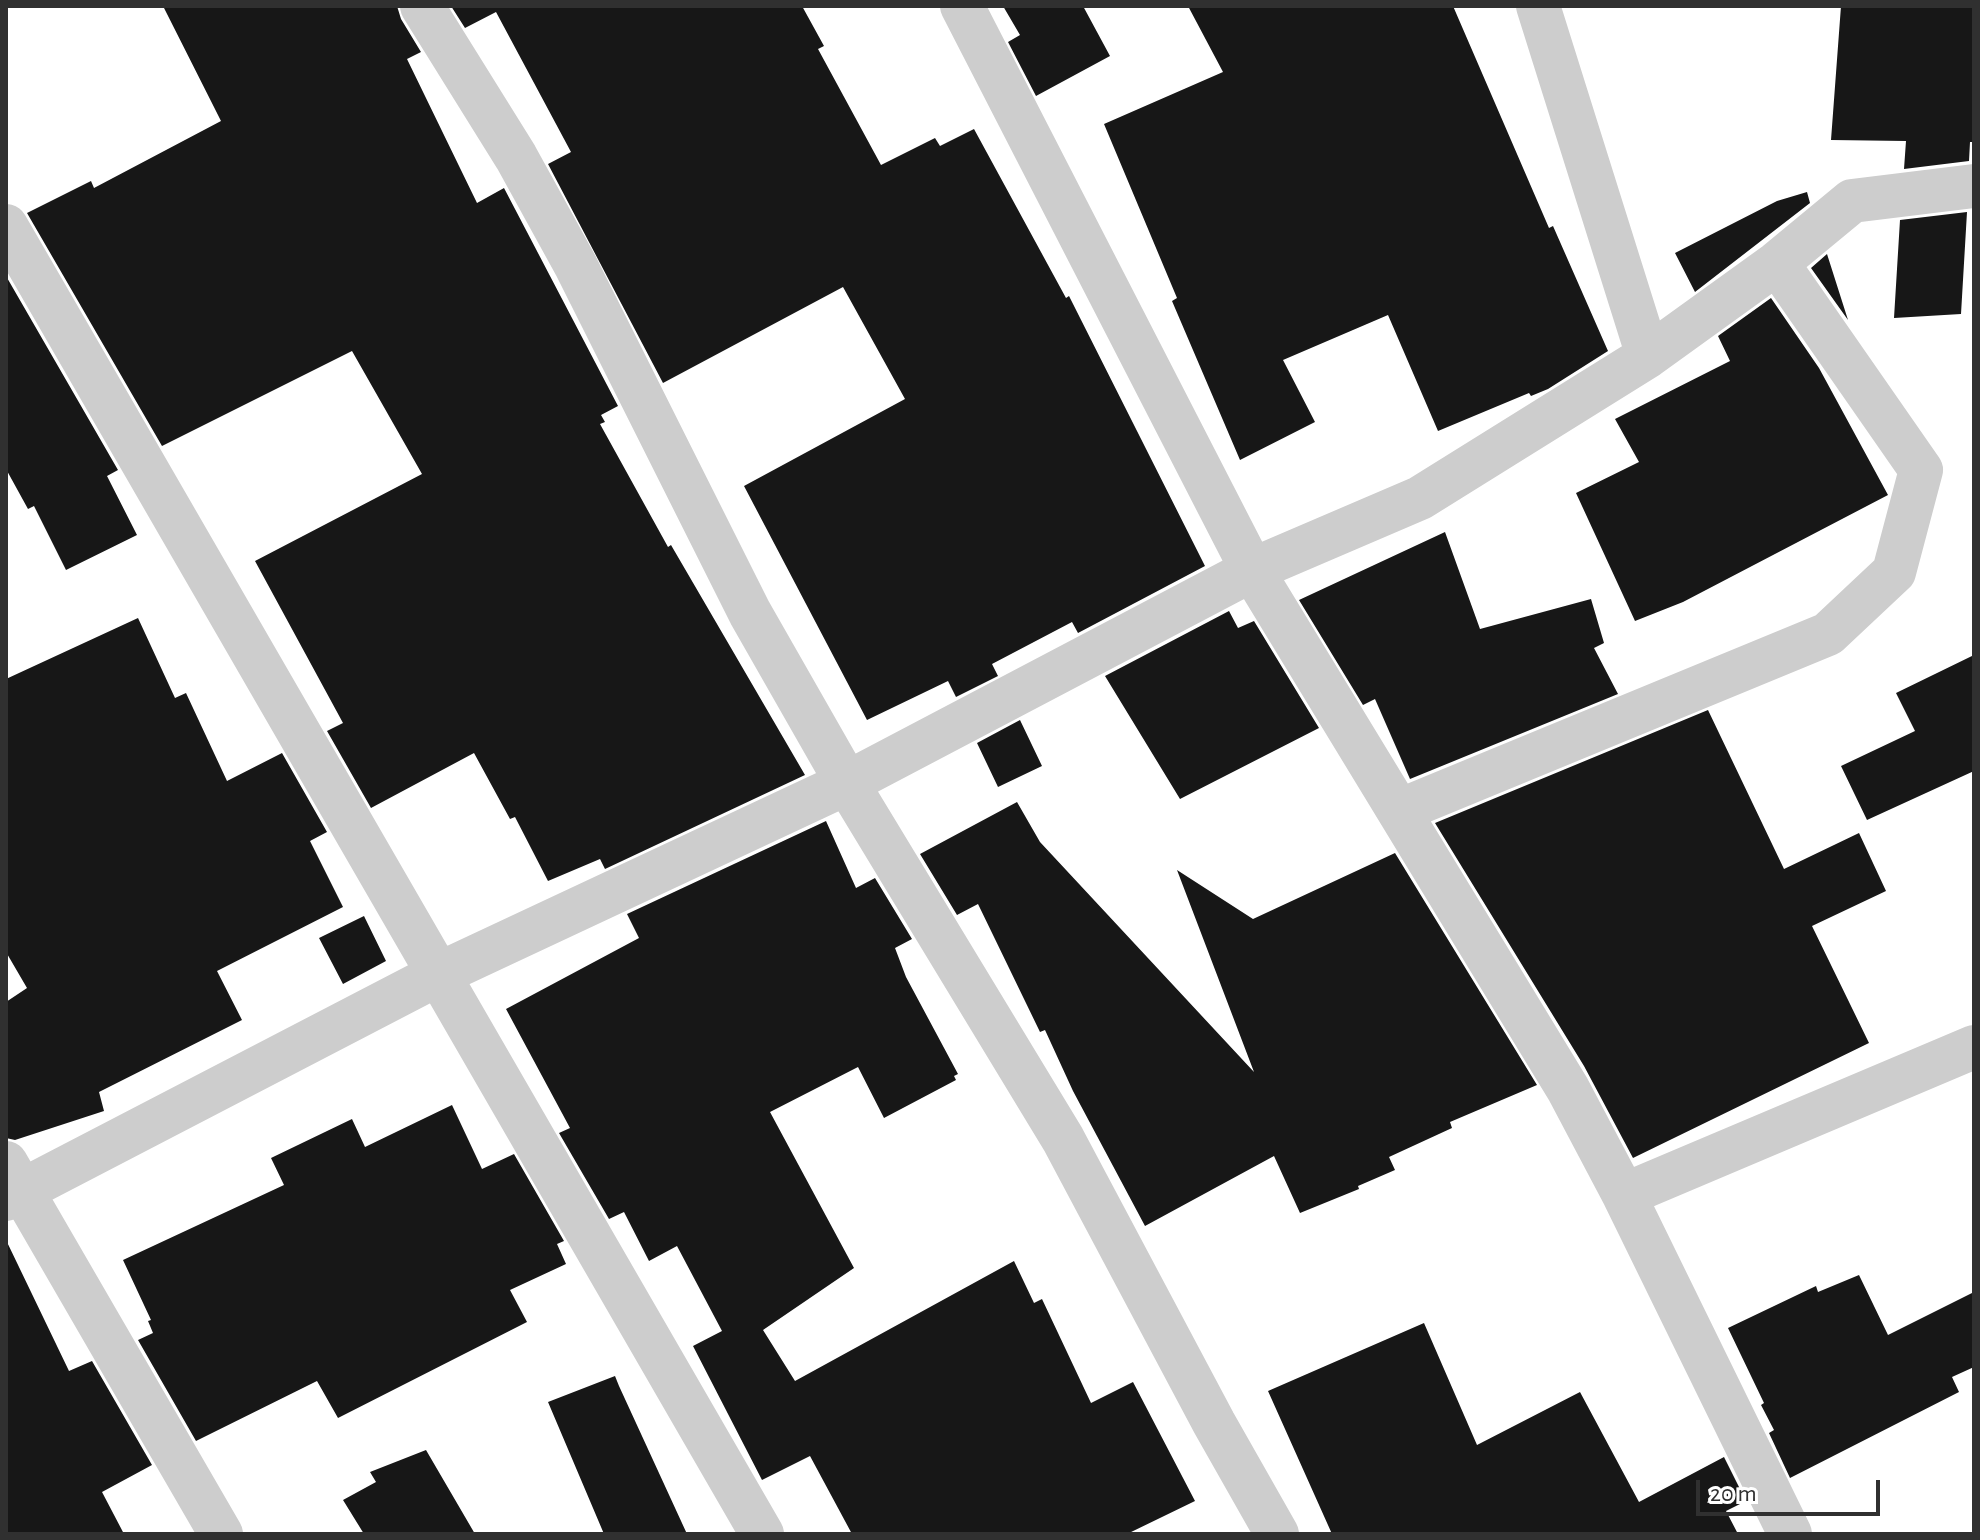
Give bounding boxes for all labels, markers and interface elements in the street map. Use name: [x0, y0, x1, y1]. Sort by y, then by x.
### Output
scale bar: [1700, 1464, 1884, 1514]
text: 20 m: [1710, 1482, 1757, 1506]

